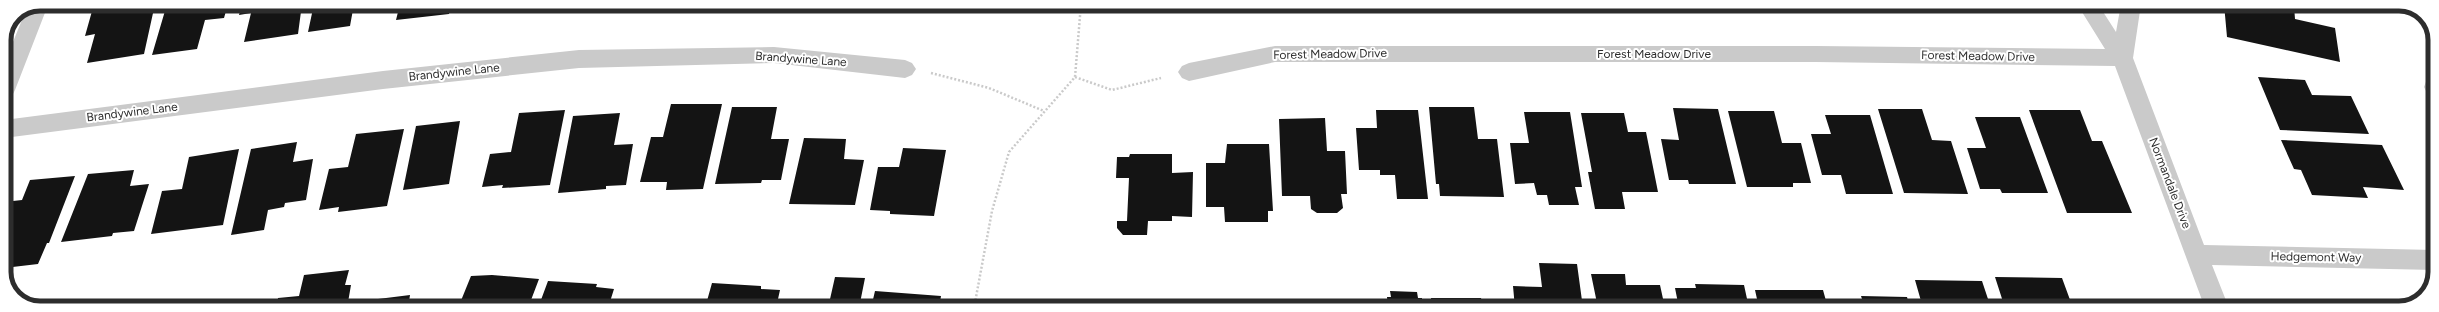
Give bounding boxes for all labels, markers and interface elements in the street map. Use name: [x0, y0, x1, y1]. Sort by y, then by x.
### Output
street label: Forest Meadow Drive: [1273, 46, 1387, 62]
street label: Forest Meadow Drive: [1597, 47, 1711, 61]
street label: Forest Meadow Drive: [1921, 48, 2035, 64]
street label: Brandywine Lane: [755, 49, 848, 69]
street label: Brandywine Lane: [408, 60, 501, 84]
street label: Brandywine Lane: [86, 99, 179, 125]
street label: Normandale Drive: [2146, 135, 2194, 231]
street label: Hedgemont Way: [2270, 249, 2362, 265]

